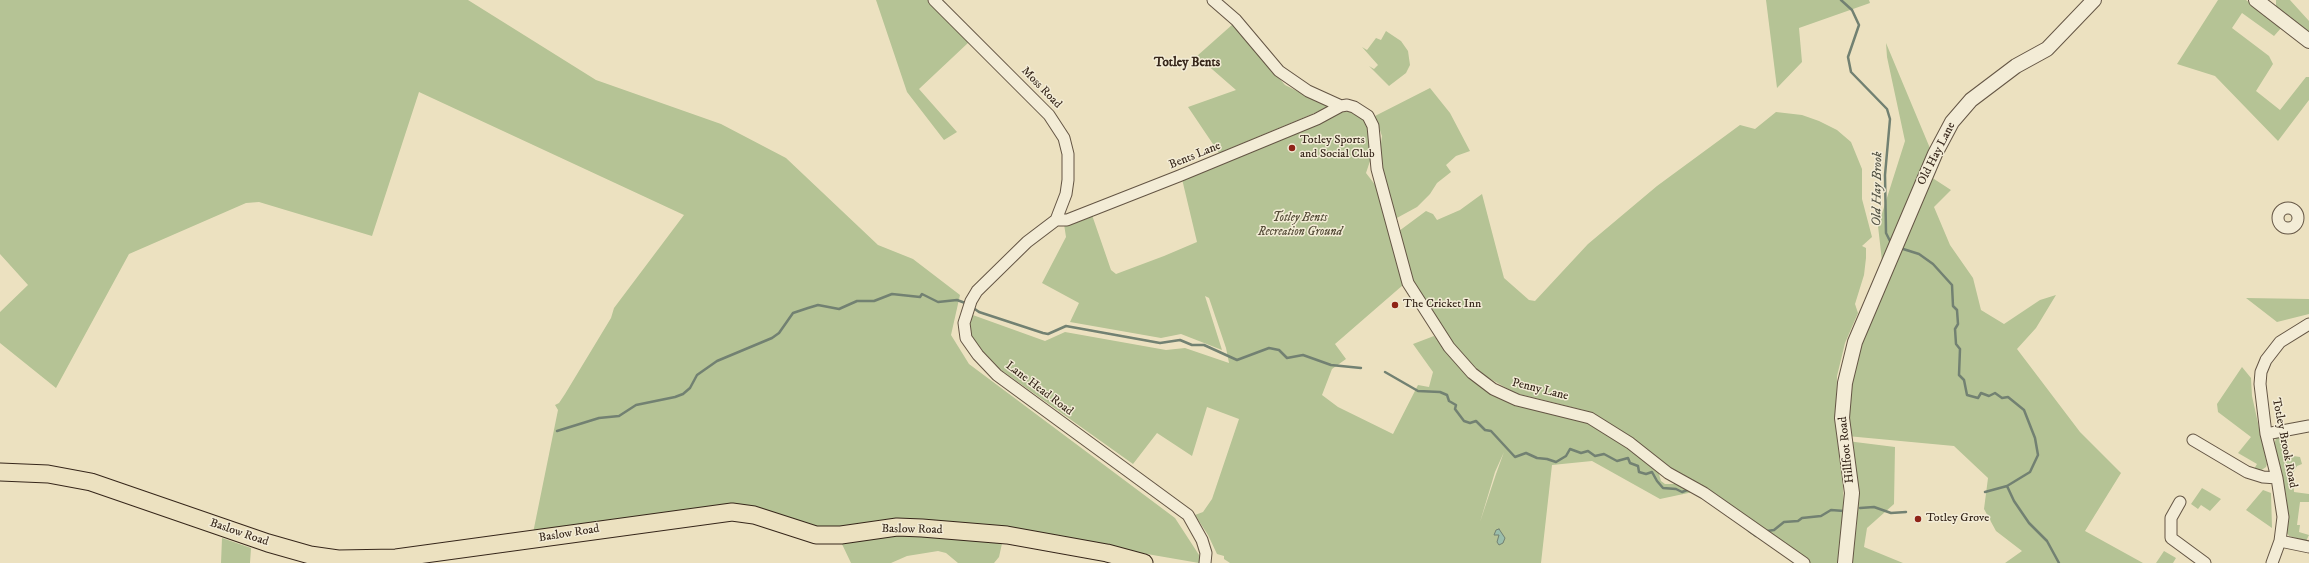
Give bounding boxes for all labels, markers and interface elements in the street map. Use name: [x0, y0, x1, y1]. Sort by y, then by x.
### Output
district label: Totley Bents: [1154, 55, 1220, 71]
street label: Moss Road: [1018, 64, 1064, 112]
street label: Old Hay Lane: [1915, 120, 1959, 188]
place label: Totley Sports and Social Club: [1300, 134, 1375, 162]
street label: Bents Lane: [1167, 139, 1223, 173]
marker: Totley Sports and Social Club: [1287, 143, 1297, 153]
water label: Old Hay Brook: [1870, 152, 1886, 226]
park label: Totley Bents Recreation Ground: [1258, 212, 1342, 240]
place label: The Cricket Inn: [1403, 298, 1481, 312]
marker: The Cricket Inn: [1390, 300, 1400, 310]
street label: Lane Head Road: [1002, 359, 1076, 419]
street label: Penny Lane: [1510, 376, 1570, 404]
street label: Totley Brook Road: [2268, 397, 2300, 489]
street label: Hillfoot Road: [1836, 416, 1858, 484]
place label: Totley Grove: [1926, 512, 1989, 526]
marker: Totley Grove: [1913, 514, 1923, 524]
street label: Baslow Road: [208, 516, 270, 550]
street label: Baslow Road: [538, 522, 600, 546]
street label: Baslow Road: [881, 522, 943, 538]

